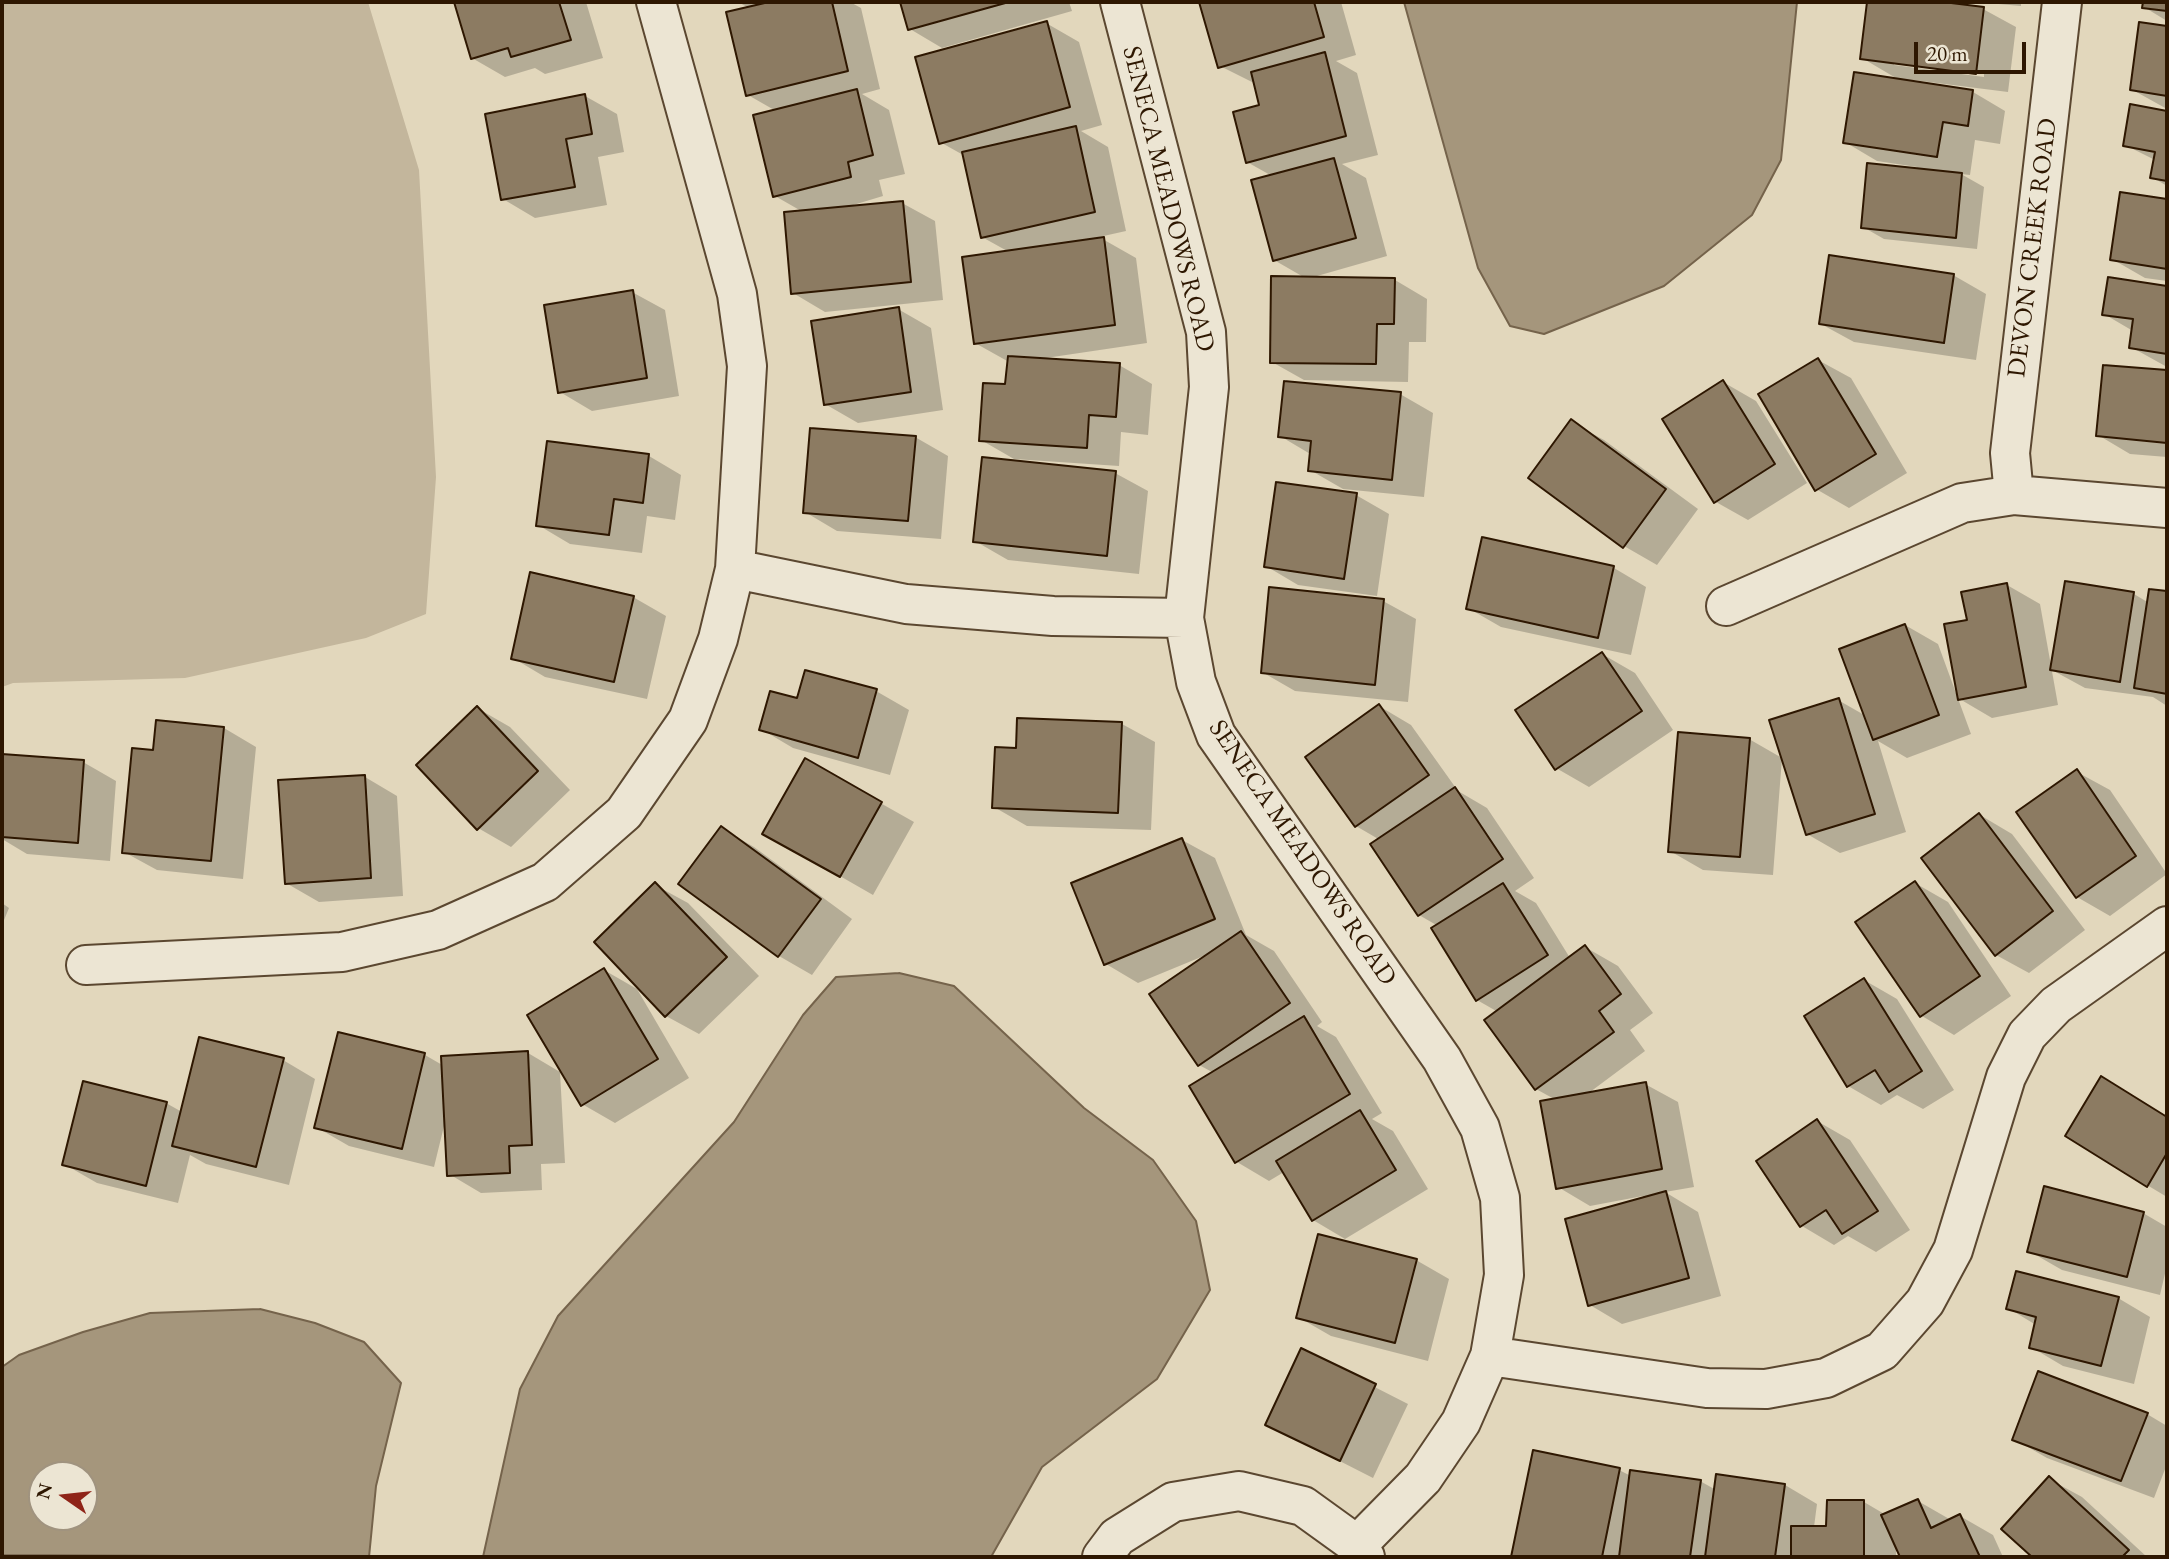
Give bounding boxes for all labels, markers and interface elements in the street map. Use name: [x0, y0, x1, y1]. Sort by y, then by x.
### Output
scale bar: [1917, 28, 2029, 72]
text: 20 m: [1927, 40, 1968, 67]
street label: SENECA MEADOWS ROAD: [1115, 43, 1221, 355]
street label: DEVON CREEK ROAD: [2002, 117, 2064, 379]
street label: SENECA MEADOWS ROAD: [1201, 714, 1403, 992]
north arrow: [28, 1461, 98, 1531]
text: N: [30, 1481, 58, 1502]

